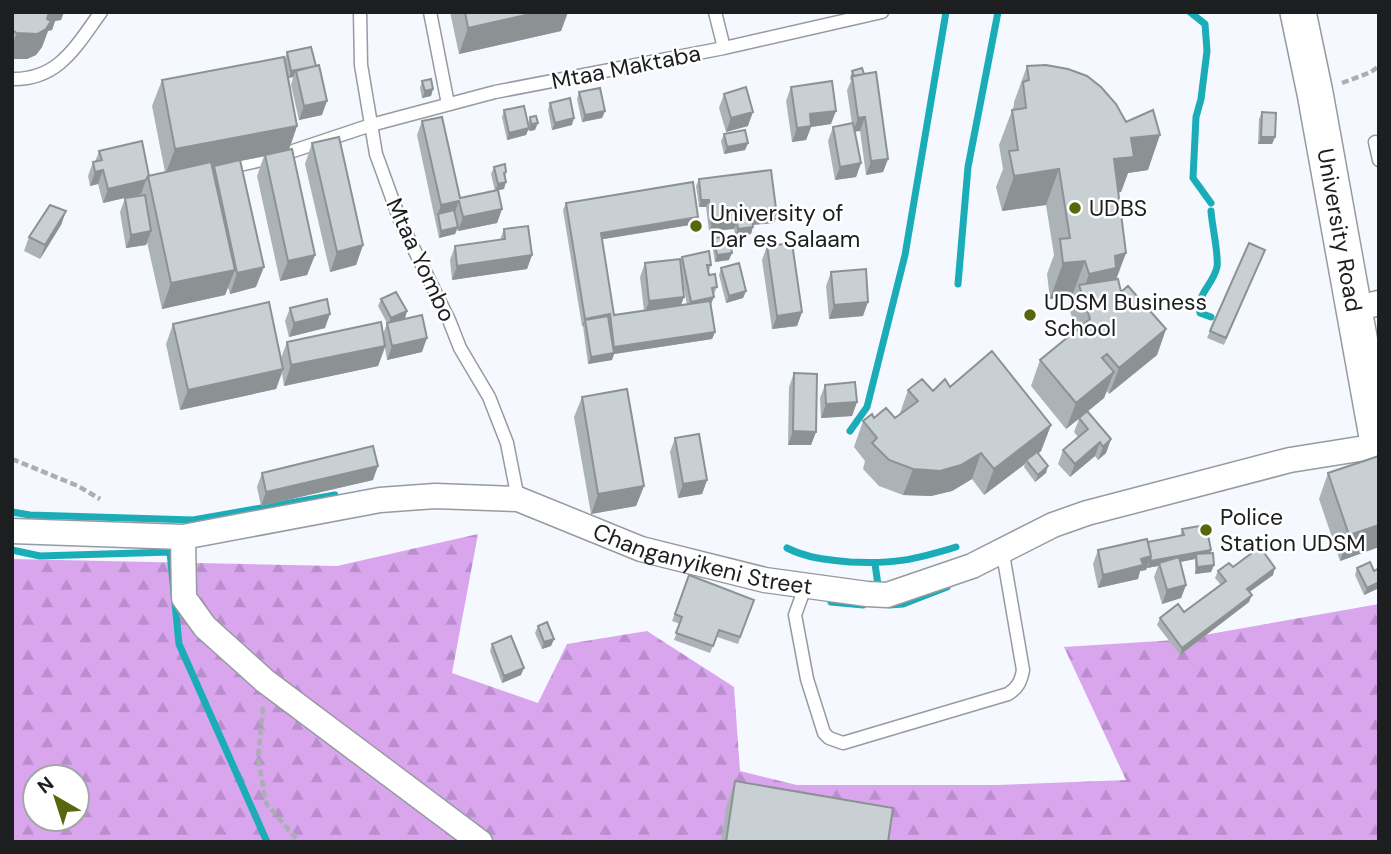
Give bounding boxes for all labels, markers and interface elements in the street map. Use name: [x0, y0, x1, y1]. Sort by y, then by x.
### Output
street label: Mtaa Maktaba: [549, 38, 703, 96]
street label: University Road: [1310, 146, 1369, 314]
street label: Mtaa Yombo: [379, 193, 463, 327]
place label: UDBS: [1089, 193, 1147, 223]
place label: University of Dar es Salaam: [710, 198, 860, 254]
marker: UDBS: [1067, 200, 1083, 216]
marker: University of Dar es Salaam: [688, 218, 704, 234]
place label: UDSM Business School: [1044, 287, 1207, 343]
marker: UDSM Business School: [1022, 307, 1038, 323]
place label: Police Station UDSM: [1220, 502, 1366, 558]
street label: Changanyikeni Street: [589, 516, 814, 601]
marker: Police Station UDSM: [1198, 522, 1214, 538]
north arrow: [21, 763, 91, 833]
text: N: [32, 771, 59, 799]

